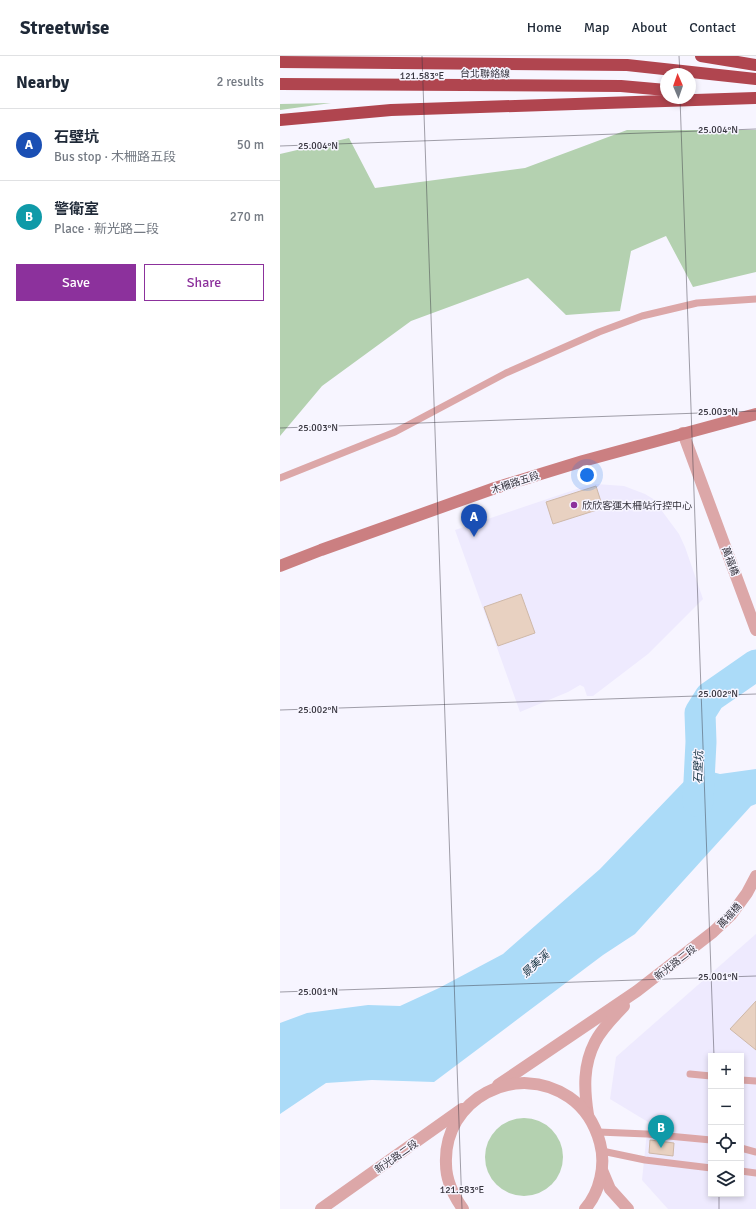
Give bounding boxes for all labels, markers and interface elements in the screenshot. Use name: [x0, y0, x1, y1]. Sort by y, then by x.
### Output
text: Streetwise: [20, 16, 110, 40]
text: Home: [527, 19, 562, 36]
text: Map: [584, 19, 609, 36]
text: About: [631, 19, 667, 36]
text: Contact: [689, 19, 736, 36]
street label: 台北聯絡線: [460, 68, 510, 80]
north arrow: [660, 68, 696, 104]
text: 121.583°E: [400, 70, 445, 82]
text: Nearby: [16, 72, 69, 93]
text: 2 results: [216, 74, 264, 90]
text: 25.004°N: [698, 124, 738, 136]
text: 石壁坑: [54, 128, 99, 146]
text: A: [25, 137, 33, 153]
text: 50 m: [237, 137, 264, 153]
text: 25.004°N: [298, 140, 338, 152]
text: Bus stop · 木柵路五段: [54, 149, 176, 165]
text: 警衛室: [54, 200, 99, 218]
text: B: [25, 209, 33, 225]
text: 270 m: [230, 209, 264, 225]
text: Place · 新光路二段: [54, 221, 159, 237]
button: Save: [16, 264, 136, 301]
button: Share: [144, 264, 264, 301]
text: 25.003°N: [698, 406, 738, 418]
text: 25.003°N: [298, 422, 338, 434]
your location: [577, 465, 597, 485]
street label: 木柵路五段: [490, 470, 541, 496]
marker: 欣欣客運木柵站行控中心: [569, 500, 579, 510]
place label: 欣欣客運木柵站行控中心: [582, 500, 692, 512]
pin: A: [461, 504, 487, 537]
street label: 萬福橋: [719, 545, 741, 577]
text: 25.002°N: [698, 688, 738, 700]
text: 25.002°N: [298, 704, 338, 716]
water label: 石壁坑: [691, 748, 706, 784]
street label: 萬福橋: [715, 901, 744, 931]
street label: 新光路二段: [652, 943, 699, 983]
water label: 景美溪: [519, 947, 553, 980]
text: 25.001°N: [698, 971, 738, 983]
text: 25.001°N: [298, 986, 338, 998]
map controls: [708, 1053, 744, 1197]
button: +: [708, 1053, 744, 1089]
button: −: [708, 1089, 744, 1125]
pin: B: [648, 1115, 674, 1148]
button: locate: [708, 1125, 744, 1161]
street label: 新光路二段: [373, 1138, 420, 1176]
button: layers: [708, 1161, 744, 1197]
text: 121.583°E: [440, 1184, 485, 1196]

